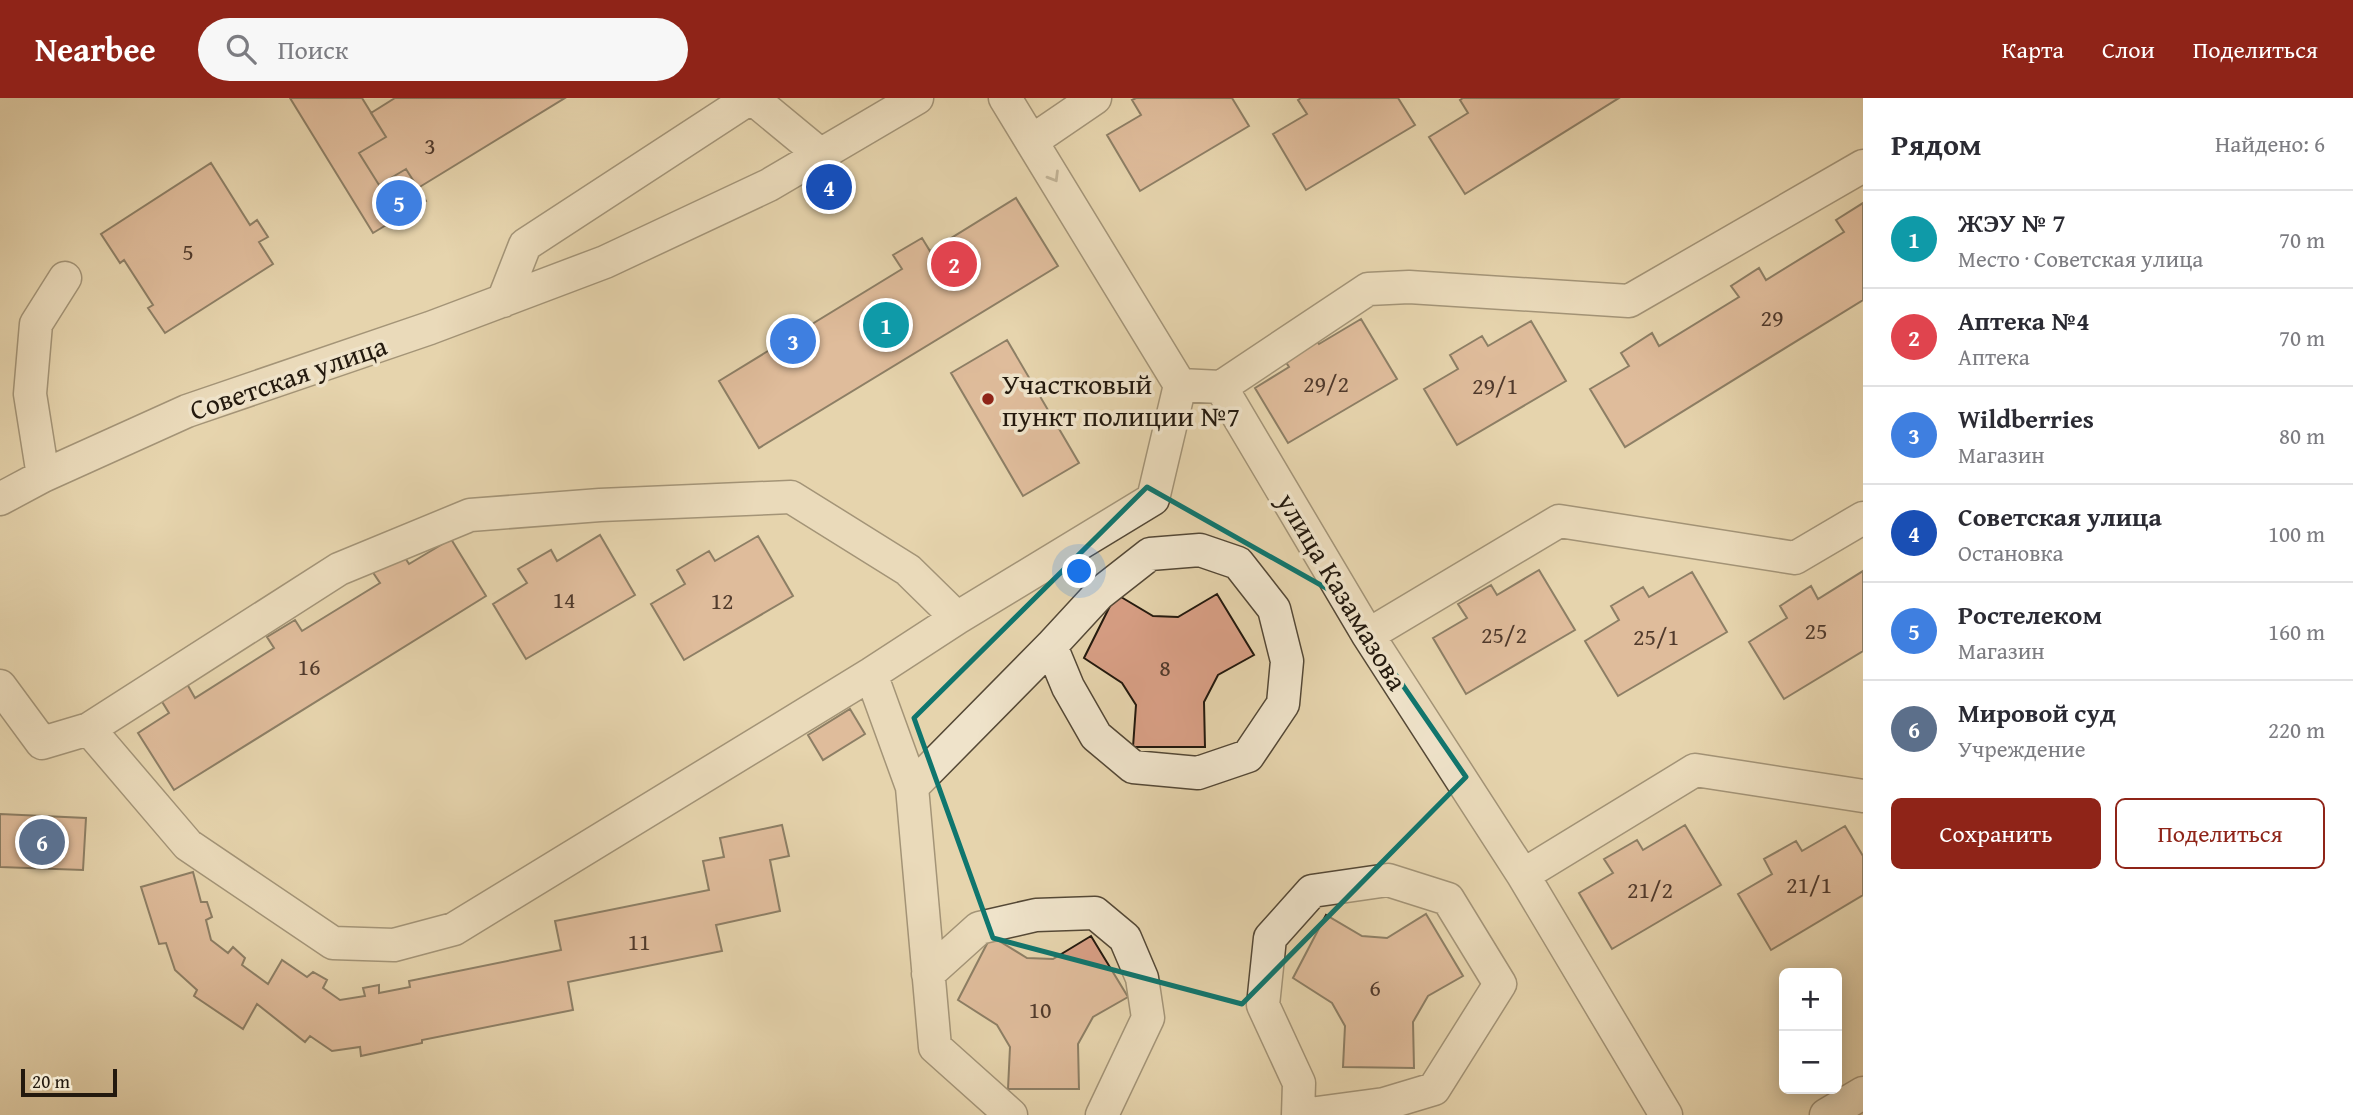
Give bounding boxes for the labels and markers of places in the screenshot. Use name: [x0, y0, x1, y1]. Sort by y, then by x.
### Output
pin: 4: [806, 161, 852, 213]
pin: 5: [376, 177, 422, 229]
pin: 2: [931, 238, 977, 290]
pin: 1: [863, 299, 909, 351]
pin: 3: [770, 315, 816, 367]
place label: Участковый пункт полиции №7: [1002, 363, 1240, 436]
marker: Участковый пункт полиции №7: [980, 391, 996, 407]
pin: 6: [19, 816, 65, 868]

